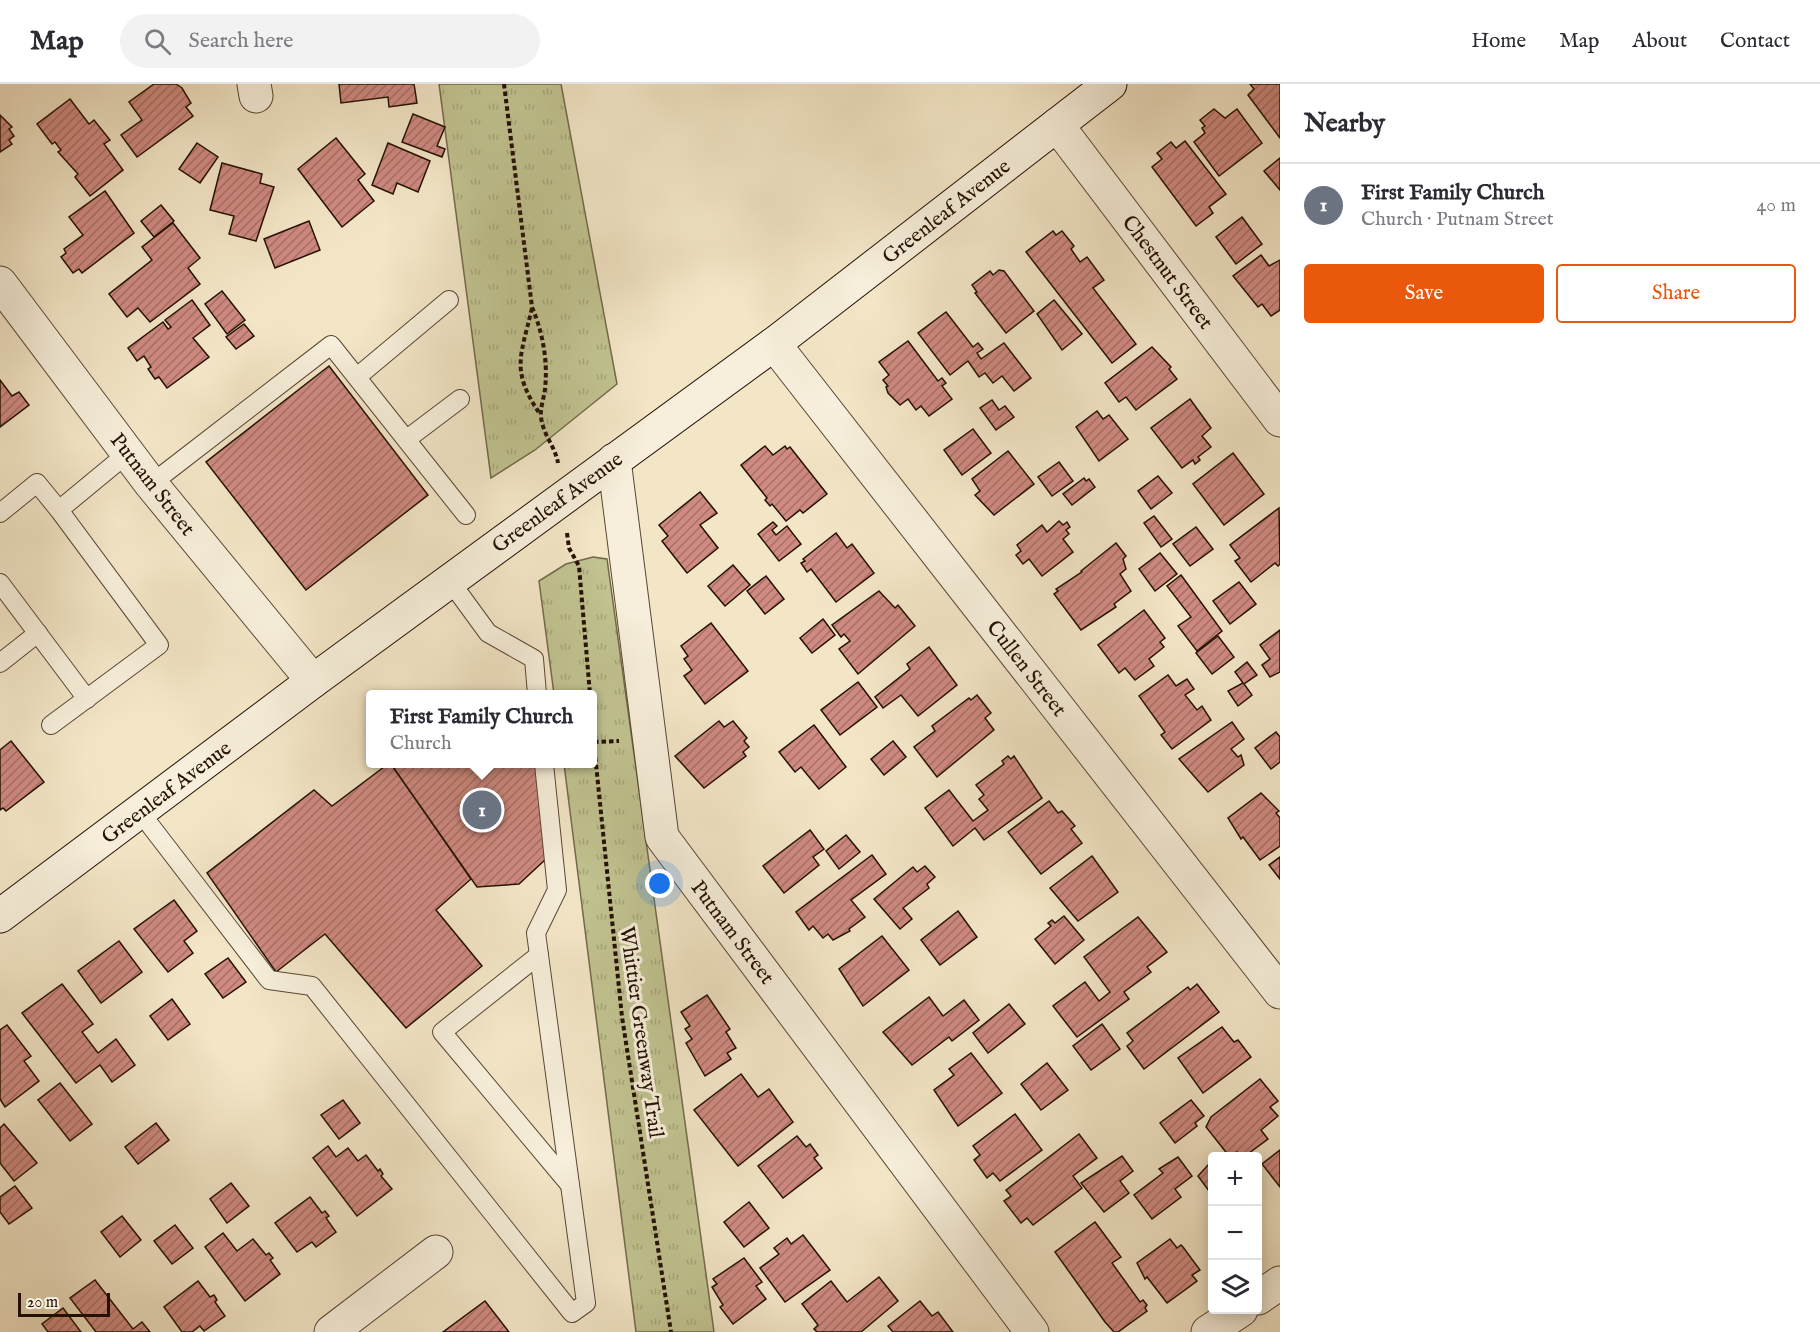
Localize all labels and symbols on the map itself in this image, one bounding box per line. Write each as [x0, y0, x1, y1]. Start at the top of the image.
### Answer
street label: Greenleaf Avenue [877, 153, 1017, 271]
street label: Chestnut Street [1115, 210, 1219, 335]
street label: Putnam Street [103, 428, 200, 542]
street label: Greenleaf Avenue [487, 446, 629, 560]
street label: Cullen Street [980, 615, 1072, 723]
street label: Greenleaf Avenue [97, 735, 237, 851]
pin: 1 [462, 788, 502, 832]
your location [645, 869, 674, 898]
street label: Putnam Street [684, 875, 780, 990]
street label: Whittier Greenway Trail [612, 925, 669, 1140]
scale bar [18, 1290, 110, 1318]

